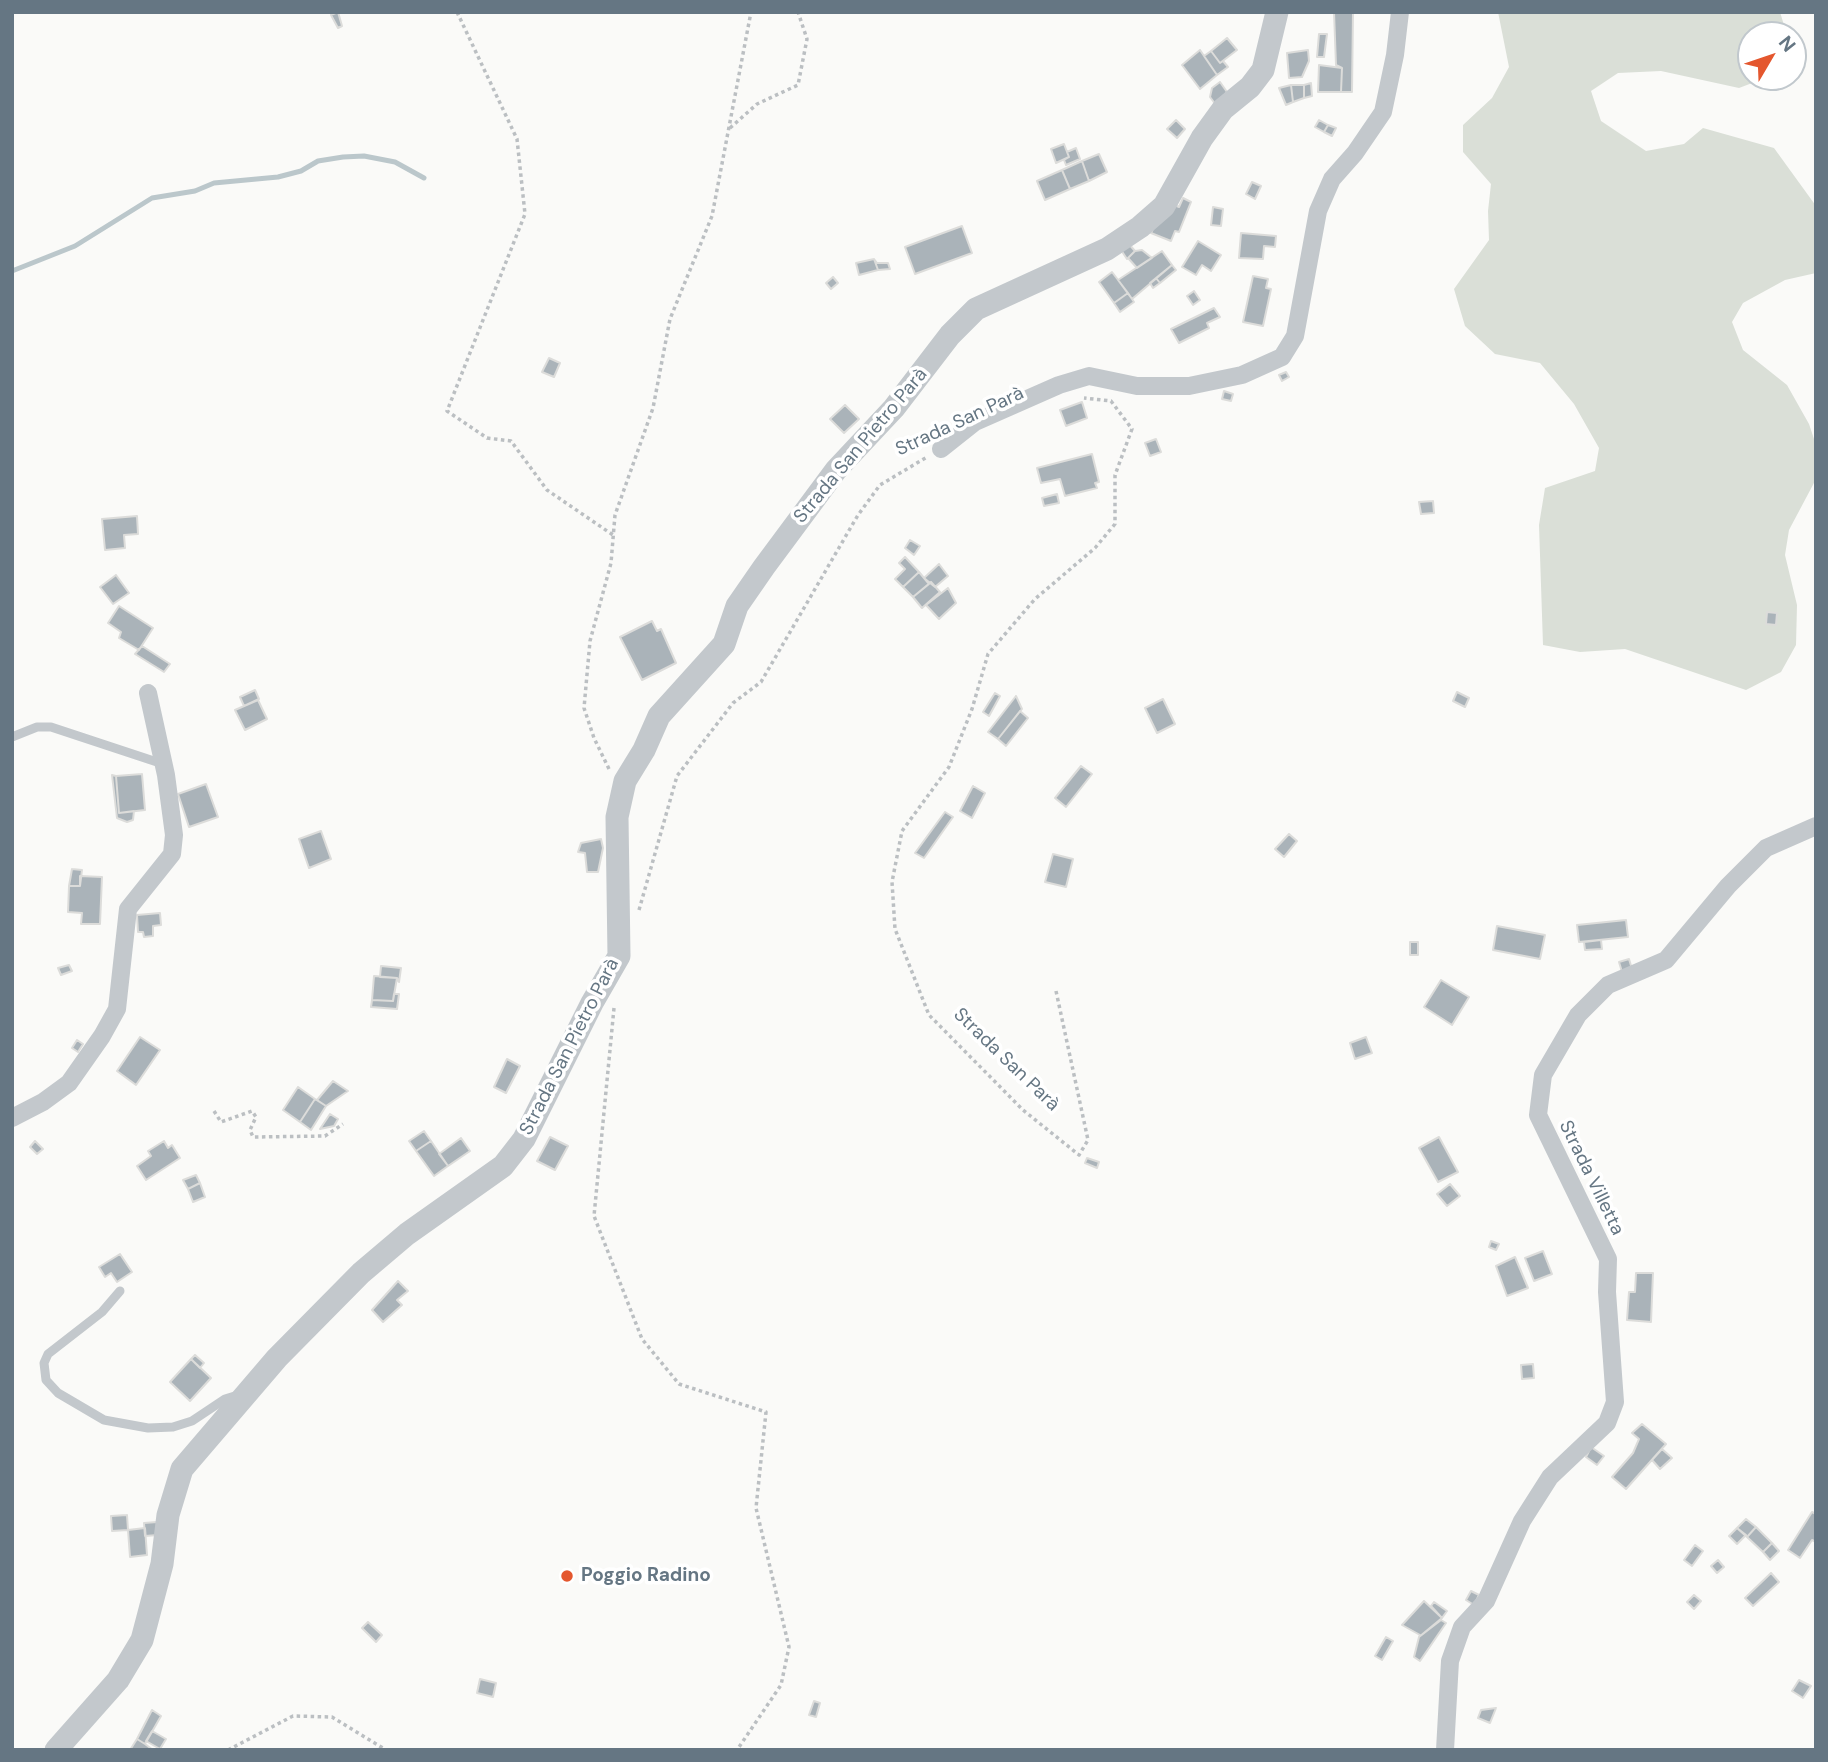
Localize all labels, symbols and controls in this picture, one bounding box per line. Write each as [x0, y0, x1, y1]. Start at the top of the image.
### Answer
north arrow [1737, 21, 1807, 91]
text: N [1773, 30, 1801, 57]
street label: Strada San Pietro Parà [790, 364, 932, 528]
street label: Strada San Parà [892, 382, 1028, 462]
street label: Strada San Pietro Parà [516, 955, 624, 1139]
street label: Strada San Parà [948, 1004, 1064, 1116]
street label: Strada Villetta [1553, 1117, 1629, 1239]
place label: Poggio Radino [581, 1565, 711, 1587]
marker: Poggio Radino [559, 1568, 575, 1584]

